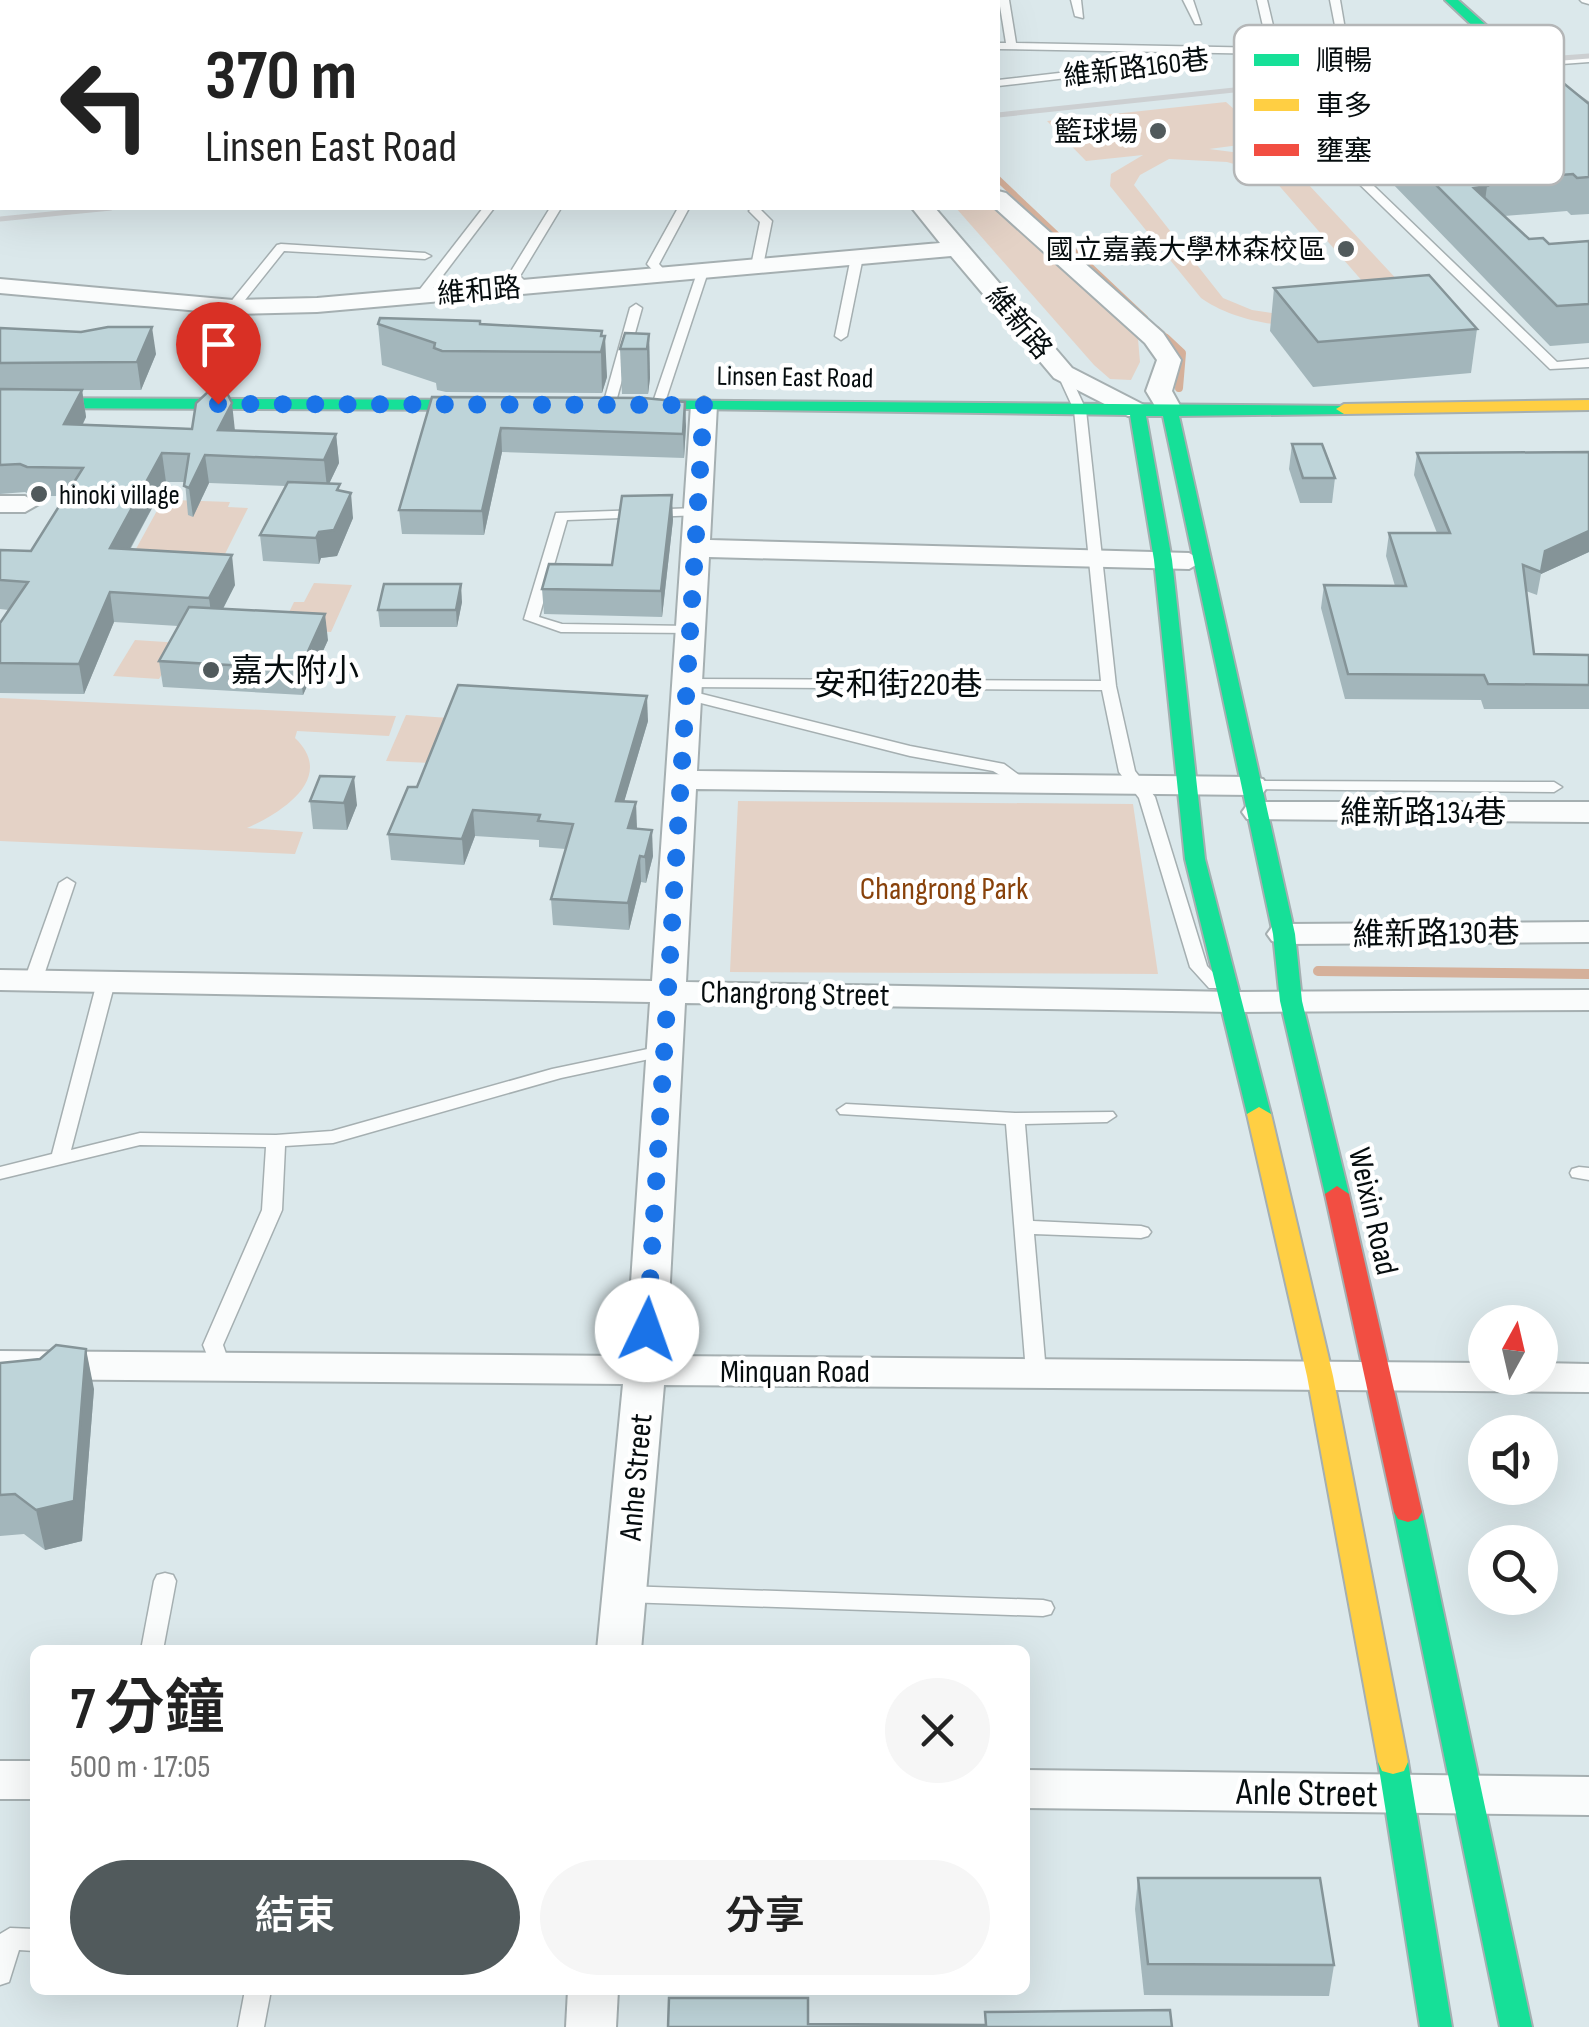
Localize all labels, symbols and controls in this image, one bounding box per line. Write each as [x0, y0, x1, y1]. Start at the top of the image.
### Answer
legend [1234, 25, 1564, 185]
text: 370 m [205, 35, 357, 119]
icon: left [40, 40, 170, 170]
street label: 維新路160巷 [1061, 43, 1211, 94]
text: 順暢 [1316, 45, 1372, 78]
text: 車多 [1316, 90, 1372, 123]
place label: 籃球場 [1054, 116, 1138, 149]
text: Linsen East Road [205, 120, 457, 175]
marker: 籃球場 [1147, 120, 1169, 142]
text: 壅塞 [1316, 135, 1372, 168]
place label: 國立嘉義大學林森校區 [1046, 234, 1326, 267]
marker: 國立嘉義大學林森校區 [1335, 238, 1357, 260]
street label: 維和路 [436, 271, 522, 312]
street label: 維新路 [979, 280, 1058, 366]
pin [176, 302, 261, 405]
icon: arrive [191, 317, 246, 372]
street label: Linsen East Road [716, 360, 874, 395]
place label: hinoki village [59, 479, 180, 512]
marker: hinoki village [28, 483, 50, 505]
place label: 嘉大附小 [231, 652, 359, 691]
marker: 嘉大附小 [200, 659, 222, 681]
street label: 安和街220巷 [814, 666, 982, 705]
street label: 維新路134巷 [1340, 794, 1506, 833]
park label: Changrong Park [860, 870, 1028, 909]
street label: 維新路130巷 [1352, 914, 1520, 955]
street label: Changrong Street [700, 973, 890, 1016]
street label: Weixin Road [1339, 1144, 1406, 1279]
position arrow [595, 1278, 699, 1382]
north arrow [1468, 1305, 1558, 1395]
map controls [1468, 1305, 1558, 1615]
street label: Minquan Road [720, 1353, 870, 1392]
street label: Anhe Street [611, 1412, 661, 1543]
button: sound [1468, 1415, 1558, 1505]
button: search [1468, 1525, 1558, 1615]
text: 7 分鐘 [70, 1674, 225, 1746]
button: close [885, 1678, 990, 1783]
text: 500 m · 17:05 [70, 1748, 210, 1787]
street label: Anle Street [1235, 1770, 1378, 1817]
button: 結束 [70, 1860, 520, 1975]
button: 分享 [540, 1860, 990, 1975]

